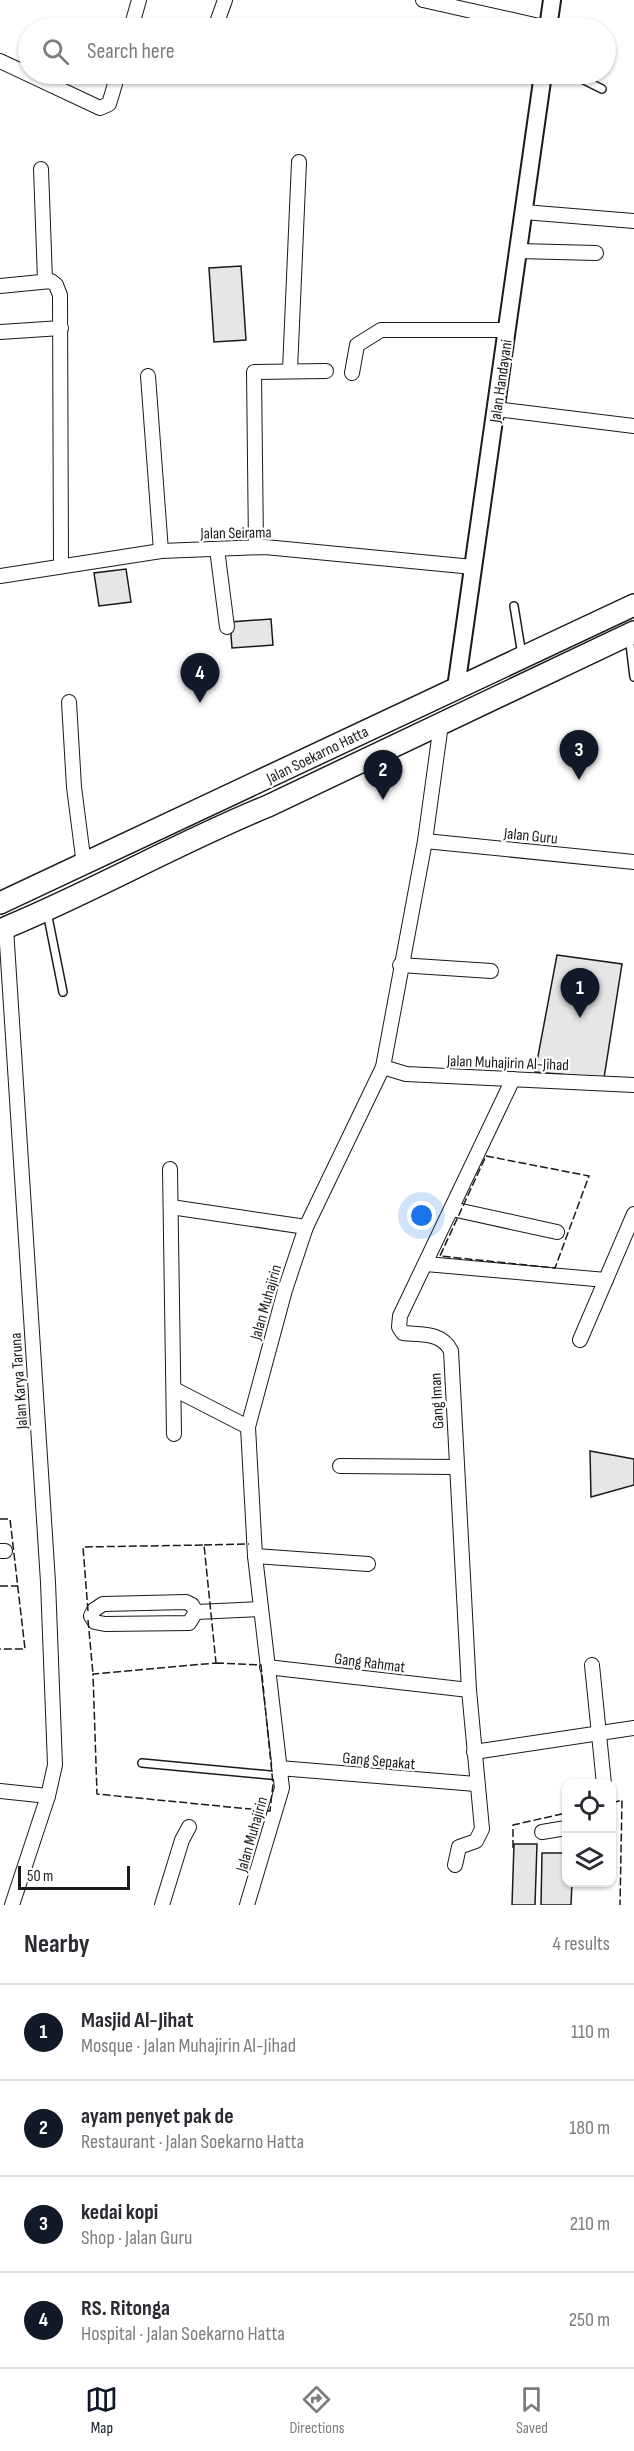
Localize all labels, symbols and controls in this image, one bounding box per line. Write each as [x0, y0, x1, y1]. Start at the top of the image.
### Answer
search box [18, 18, 616, 84]
icon: search [39, 35, 72, 68]
text: Search here [87, 38, 174, 65]
street label: Jalan Handayani [486, 338, 517, 425]
street label: Jalan Seirama [199, 523, 272, 544]
pin: 4 [180, 654, 220, 703]
street label: Jalan Soekarno Hatta [263, 723, 372, 789]
pin: 3 [560, 730, 598, 780]
pin: 2 [364, 750, 403, 800]
street label: Jalan Guru [502, 824, 559, 849]
pin: 1 [560, 968, 600, 1018]
street label: Jalan Muhajirin Al-Jihad [446, 1052, 569, 1075]
your location [407, 1201, 436, 1230]
street label: Jalan Muhajirin [246, 1263, 286, 1343]
street label: Jalan Karya Taruna [7, 1332, 32, 1431]
street label: Gang Iman [427, 1372, 448, 1430]
street label: Gang Rahmat [333, 1650, 406, 1677]
street label: Gang Sepakat [342, 1749, 416, 1774]
map controls [562, 1779, 616, 1887]
button: locate [562, 1779, 616, 1833]
street label: Jalan Muhajirin [232, 1795, 272, 1875]
button: layers [562, 1833, 616, 1887]
scale bar [18, 1863, 130, 1890]
text: 50 m [27, 1867, 53, 1886]
text: Nearby [24, 1929, 90, 1960]
text: 4 results [553, 1932, 610, 1956]
text: Masjid Al-Jihat [81, 2007, 194, 2034]
text: 1 [40, 2020, 47, 2044]
text: 110 m [571, 2020, 610, 2044]
text: Mosque · Jalan Muhajirin Al-Jihad [81, 2034, 296, 2058]
text: ayam penyet pak de [81, 2103, 234, 2130]
text: 2 [39, 2116, 48, 2140]
text: 180 m [569, 2116, 610, 2140]
text: Restaurant · Jalan Soekarno Hatta [81, 2130, 304, 2154]
text: kedai kopi [81, 2199, 158, 2226]
text: 3 [39, 2212, 48, 2236]
text: 210 m [570, 2212, 610, 2236]
text: Shop · Jalan Guru [81, 2226, 192, 2250]
text: RS. Ritonga [81, 2295, 170, 2322]
text: 4 [39, 2308, 48, 2332]
text: 250 m [569, 2308, 610, 2332]
text: Hospital · Jalan Soekarno Hatta [81, 2322, 285, 2346]
tab: Map [85, 2383, 118, 2438]
tab: Directions [289, 2383, 344, 2438]
tab: Saved [515, 2383, 548, 2438]

